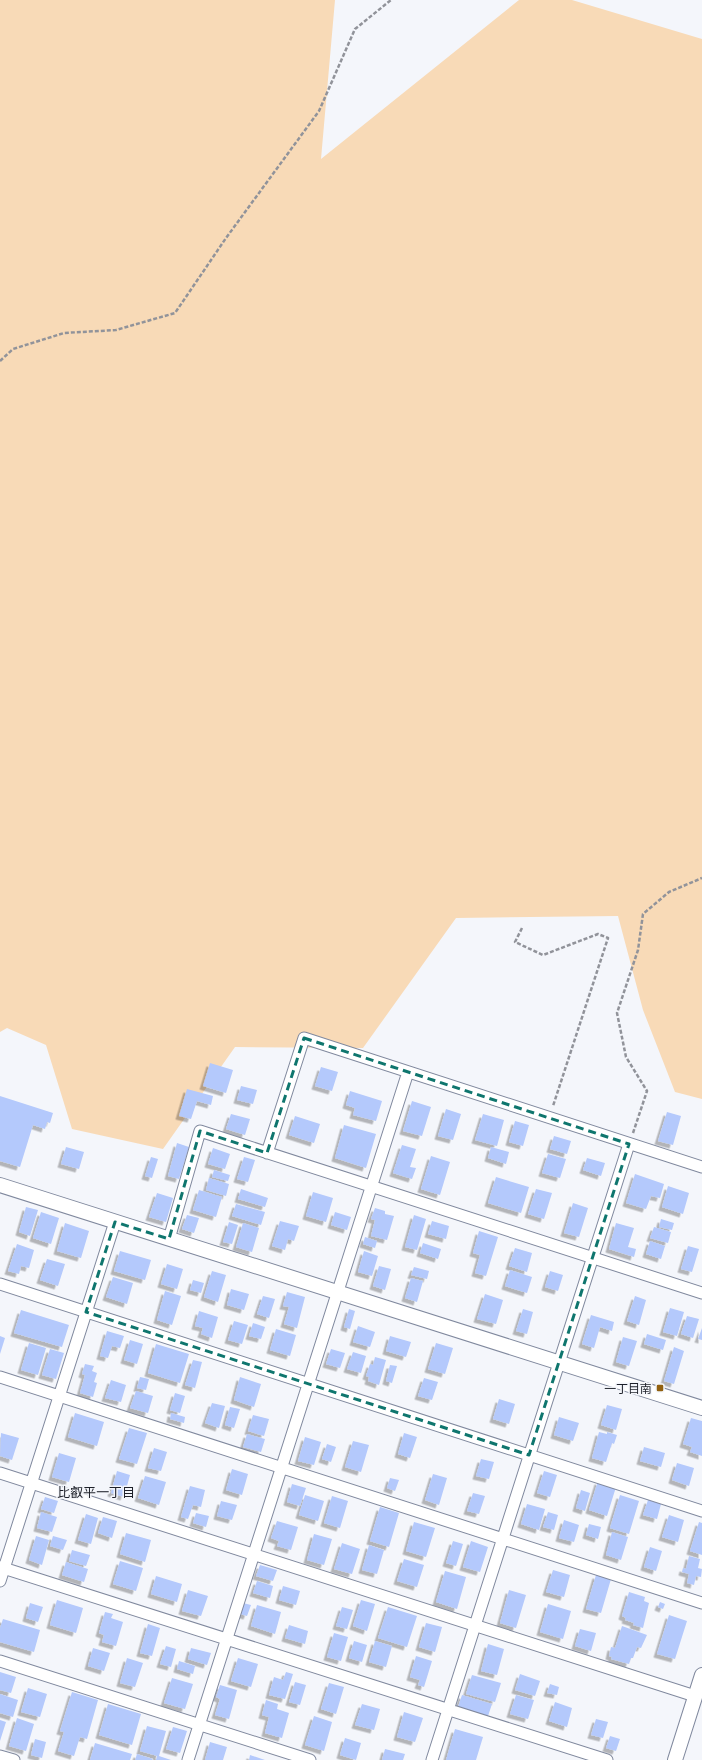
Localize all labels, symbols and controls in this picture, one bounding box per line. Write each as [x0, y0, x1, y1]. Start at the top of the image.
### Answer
place label: 一丁目南 [604, 1381, 652, 1395]
marker: 一丁目南 [655, 1383, 665, 1393]
district label: 比叡平一丁目 [57, 1484, 135, 1500]

